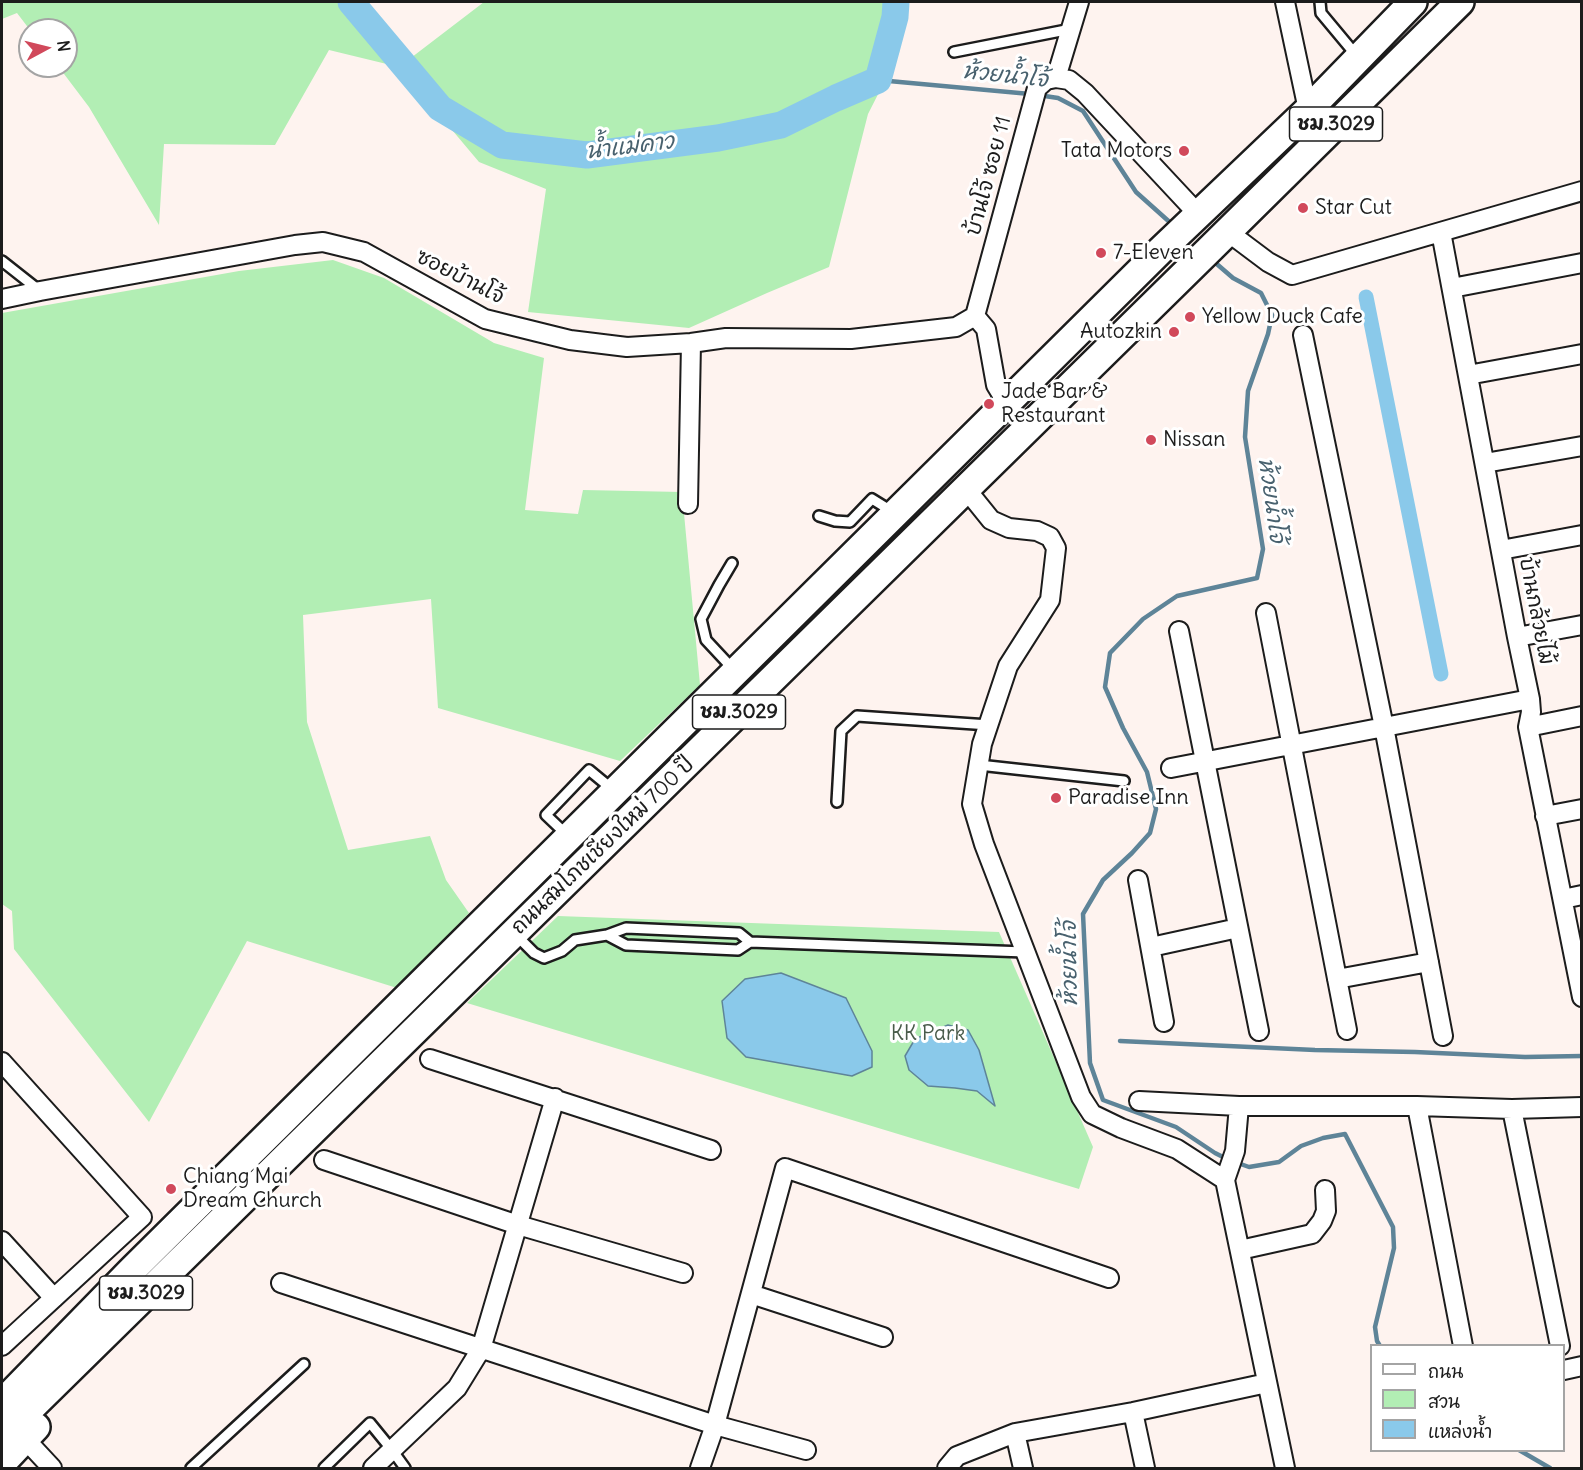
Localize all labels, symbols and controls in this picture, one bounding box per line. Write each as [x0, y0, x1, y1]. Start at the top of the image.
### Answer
north arrow [18, 18, 78, 78]
text: N [53, 39, 74, 53]
water label: ห้วยน้ำโจ้ [961, 58, 1049, 94]
road number: ชม.3029 [1290, 107, 1382, 141]
street label: บ้านโจ้ ซอย 11 [961, 114, 1017, 238]
water label: น้ำแม่คาว [585, 129, 675, 165]
place label: Tata Motors [1061, 138, 1172, 164]
marker: Tata Motors [1177, 144, 1191, 158]
place label: Star Cut [1315, 195, 1392, 221]
marker: Star Cut [1296, 201, 1310, 215]
place label: 7-Eleven [1113, 240, 1194, 266]
street label: ซอยบ้านโจ้ [412, 244, 508, 310]
marker: 7-Eleven [1094, 246, 1108, 260]
place label: Yellow Duck Cafe [1202, 304, 1363, 330]
marker: Yellow Duck Cafe [1183, 310, 1197, 324]
place label: Autozkin [1080, 319, 1162, 345]
marker: Autozkin [1167, 325, 1181, 339]
place label: Jade Bar & Restaurant [1001, 379, 1107, 429]
marker: Jade Bar & Restaurant [982, 397, 996, 411]
place label: Nissan [1163, 427, 1225, 453]
marker: Nissan [1144, 433, 1158, 447]
water label: ห้วยน้ำโจ้ [1252, 456, 1290, 544]
street label: บ้านกล้วยไม้ [1513, 555, 1559, 667]
road number: ชม.3029 [692, 695, 786, 729]
street label: ถนนสมโภชเชียงใหม่ 700 ปี [506, 752, 700, 940]
place label: Paradise Inn [1068, 785, 1189, 811]
marker: Paradise Inn [1049, 791, 1063, 805]
water label: ห้วยน้ำโจ้ [1056, 921, 1084, 1007]
park label: KK Park [891, 1021, 965, 1047]
place label: Chiang Mai Dream Church [183, 1164, 322, 1214]
marker: Chiang Mai Dream Church [164, 1182, 178, 1196]
road number: ชม.3029 [100, 1276, 192, 1310]
legend [1370, 1344, 1565, 1452]
text: ถนน [1428, 1360, 1463, 1383]
text: สวน [1428, 1390, 1460, 1413]
text: แหล่งน้ำ [1428, 1420, 1492, 1443]

